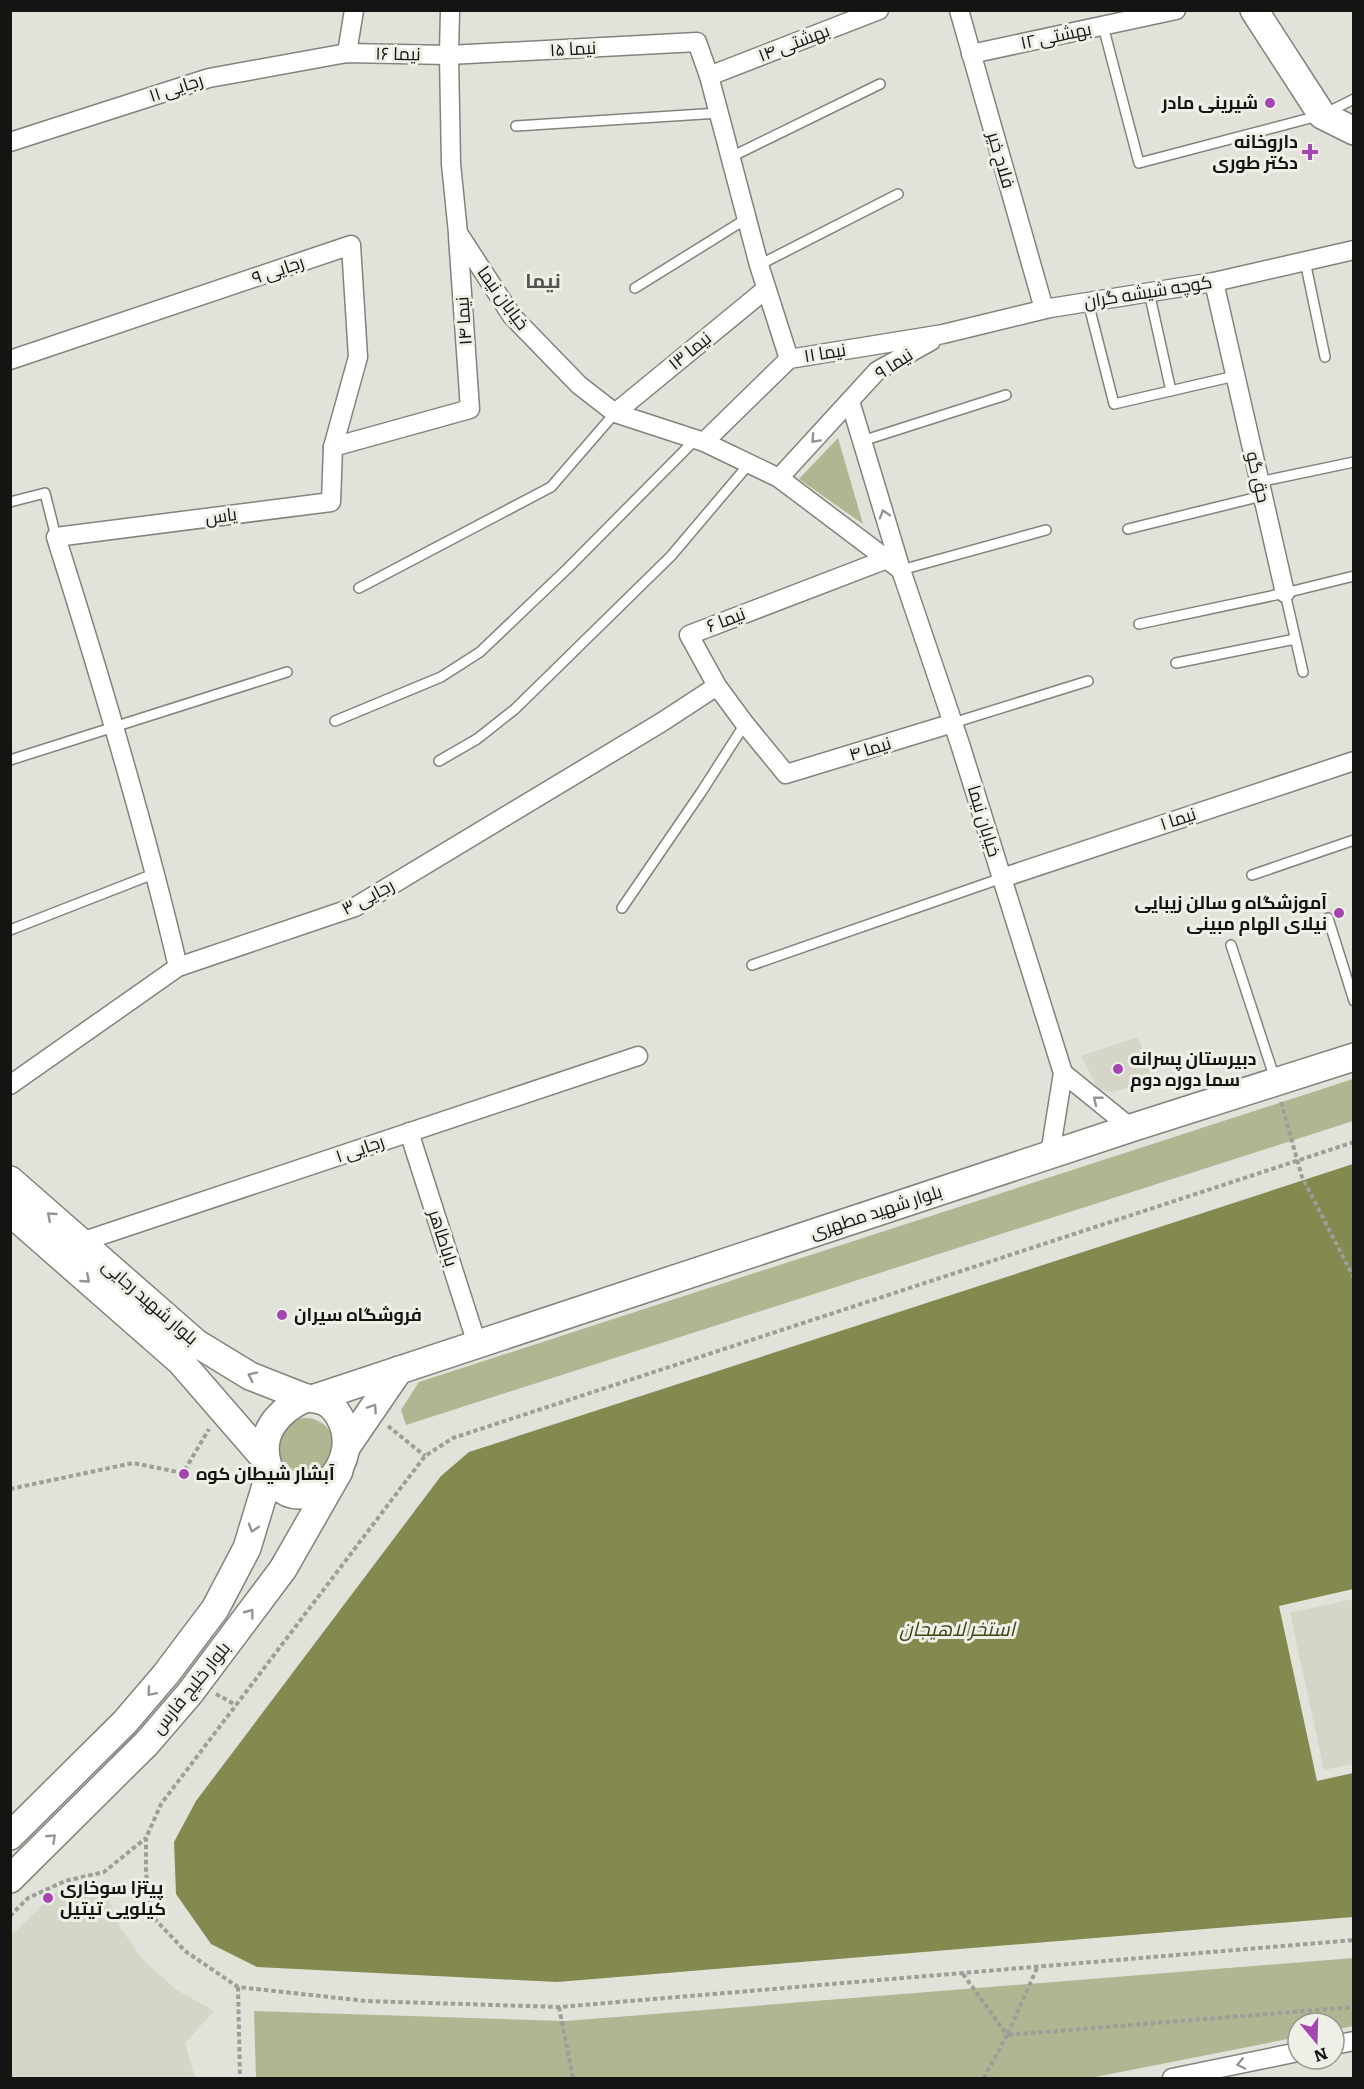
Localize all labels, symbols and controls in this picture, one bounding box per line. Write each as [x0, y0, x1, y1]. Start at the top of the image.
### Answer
street label: بهشتی ۱۲ [1018, 14, 1094, 55]
street label: بهشتی ۱۴ [754, 16, 833, 68]
street label: نیما ۱۵ [549, 33, 597, 62]
street label: نیما ۱۶ [375, 39, 421, 66]
street label: رجایی ۱۱ [145, 65, 206, 108]
place label: شیرینی مادر [1161, 88, 1258, 115]
marker: شیرینی مادر [1263, 96, 1277, 110]
street label: فلاح خیر [981, 127, 1023, 191]
place label: داروخانه دکتر طوری [1212, 127, 1298, 175]
marker: داروخانه دکتر طوری [1303, 145, 1317, 159]
street label: رجایی ۹ [248, 247, 307, 290]
street label: خیابان نیما [472, 259, 537, 335]
district label: نیما [525, 264, 561, 294]
street label: کوچه شیشه گران [1082, 267, 1214, 314]
street label: نیما ۱۴ [447, 296, 478, 346]
street label: نیما ۱۳ [662, 324, 717, 376]
street label: نیما ۱۱ [802, 335, 848, 368]
street label: نیما ۹ [869, 340, 918, 385]
one-way arrow [811, 432, 822, 443]
street label: حق گو [1240, 448, 1278, 505]
street label: یاس [203, 499, 238, 530]
one-way arrow [879, 509, 891, 520]
street label: نیما ۶ [702, 599, 749, 638]
street label: نیما ۴ [845, 728, 894, 767]
street label: خیابان نیما [962, 781, 1009, 860]
street label: نیما ۱ [1156, 799, 1199, 836]
street label: رجایی ۳ [336, 870, 399, 921]
place label: آموزشگاه و سالن زیبایی نیلای الهام مبینی [1134, 888, 1327, 936]
marker: آموزشگاه و سالن زیبایی نیلای الهام مبینی [1332, 906, 1346, 920]
place label: دبیرستان پسرانه سما دوره دوم [1130, 1044, 1257, 1092]
marker: دبیرستان پسرانه سما دوره دوم [1111, 1062, 1125, 1076]
one-way arrow [1093, 1097, 1104, 1108]
street label: رجایی ۱ [332, 1127, 388, 1168]
street label: بلوار شهید مطهری [806, 1176, 945, 1245]
street label: باباطاهر [422, 1205, 466, 1270]
one-way arrow [47, 1212, 58, 1223]
street label: بلوار شهید رجایی [97, 1251, 205, 1350]
one-way arrow [79, 1272, 90, 1283]
place label: فروشگاه سیران [294, 1300, 422, 1327]
marker: فروشگاه سیران [275, 1308, 289, 1322]
one-way arrow [247, 1371, 258, 1383]
one-way arrow [366, 1404, 377, 1415]
place label: آبشار شیطان کوه [196, 1459, 335, 1486]
marker: آبشار شیطان کوه [177, 1467, 191, 1481]
one-way arrow [248, 1522, 260, 1533]
one-way arrow [242, 1608, 253, 1619]
water label: استخر لاهیجان [899, 1612, 1017, 1642]
street label: بلوار خلیج فارس [144, 1635, 236, 1739]
one-way arrow [147, 1685, 158, 1696]
one-way arrow [45, 1834, 56, 1845]
place label: پیتزا سوخاری کیلویی تیتیل [60, 1873, 166, 1921]
marker: پیتزا سوخاری کیلویی تیتیل [41, 1891, 55, 1905]
north arrow [1286, 2011, 1346, 2071]
text: N [1311, 2043, 1331, 2070]
one-way arrow [1236, 2057, 1246, 2070]

